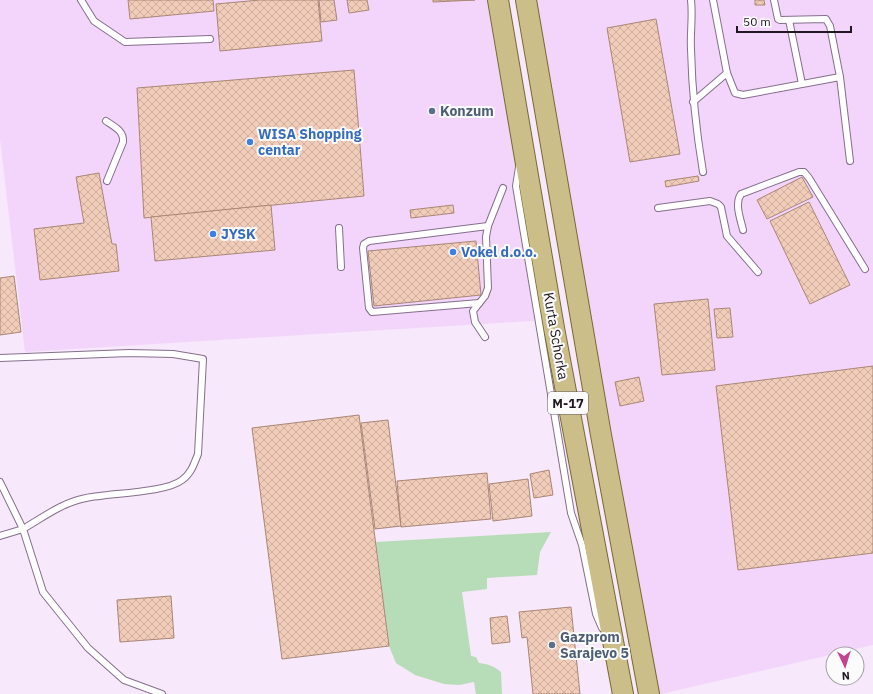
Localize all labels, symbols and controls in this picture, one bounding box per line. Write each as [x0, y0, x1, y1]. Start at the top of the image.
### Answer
scale bar [737, 8, 851, 34]
text: 50 m [743, 14, 771, 29]
place label: Konzum [440, 102, 494, 120]
marker: Konzum [427, 106, 437, 116]
place label: WISA Shopping centar [258, 125, 362, 159]
marker: WISA Shopping centar [245, 137, 255, 147]
place label: JYSK [221, 225, 256, 243]
marker: JYSK [208, 229, 218, 239]
place label: Vokel d.o.o. [461, 243, 537, 261]
marker: Vokel d.o.o. [448, 247, 458, 257]
street label: Kurta Schorka [539, 291, 573, 382]
road number: M-17 [548, 392, 588, 414]
place label: Gazprom Sarajevo 5 [560, 628, 629, 662]
marker: Gazprom Sarajevo 5 [547, 640, 557, 650]
north arrow [825, 646, 865, 686]
text: N [841, 669, 850, 683]

